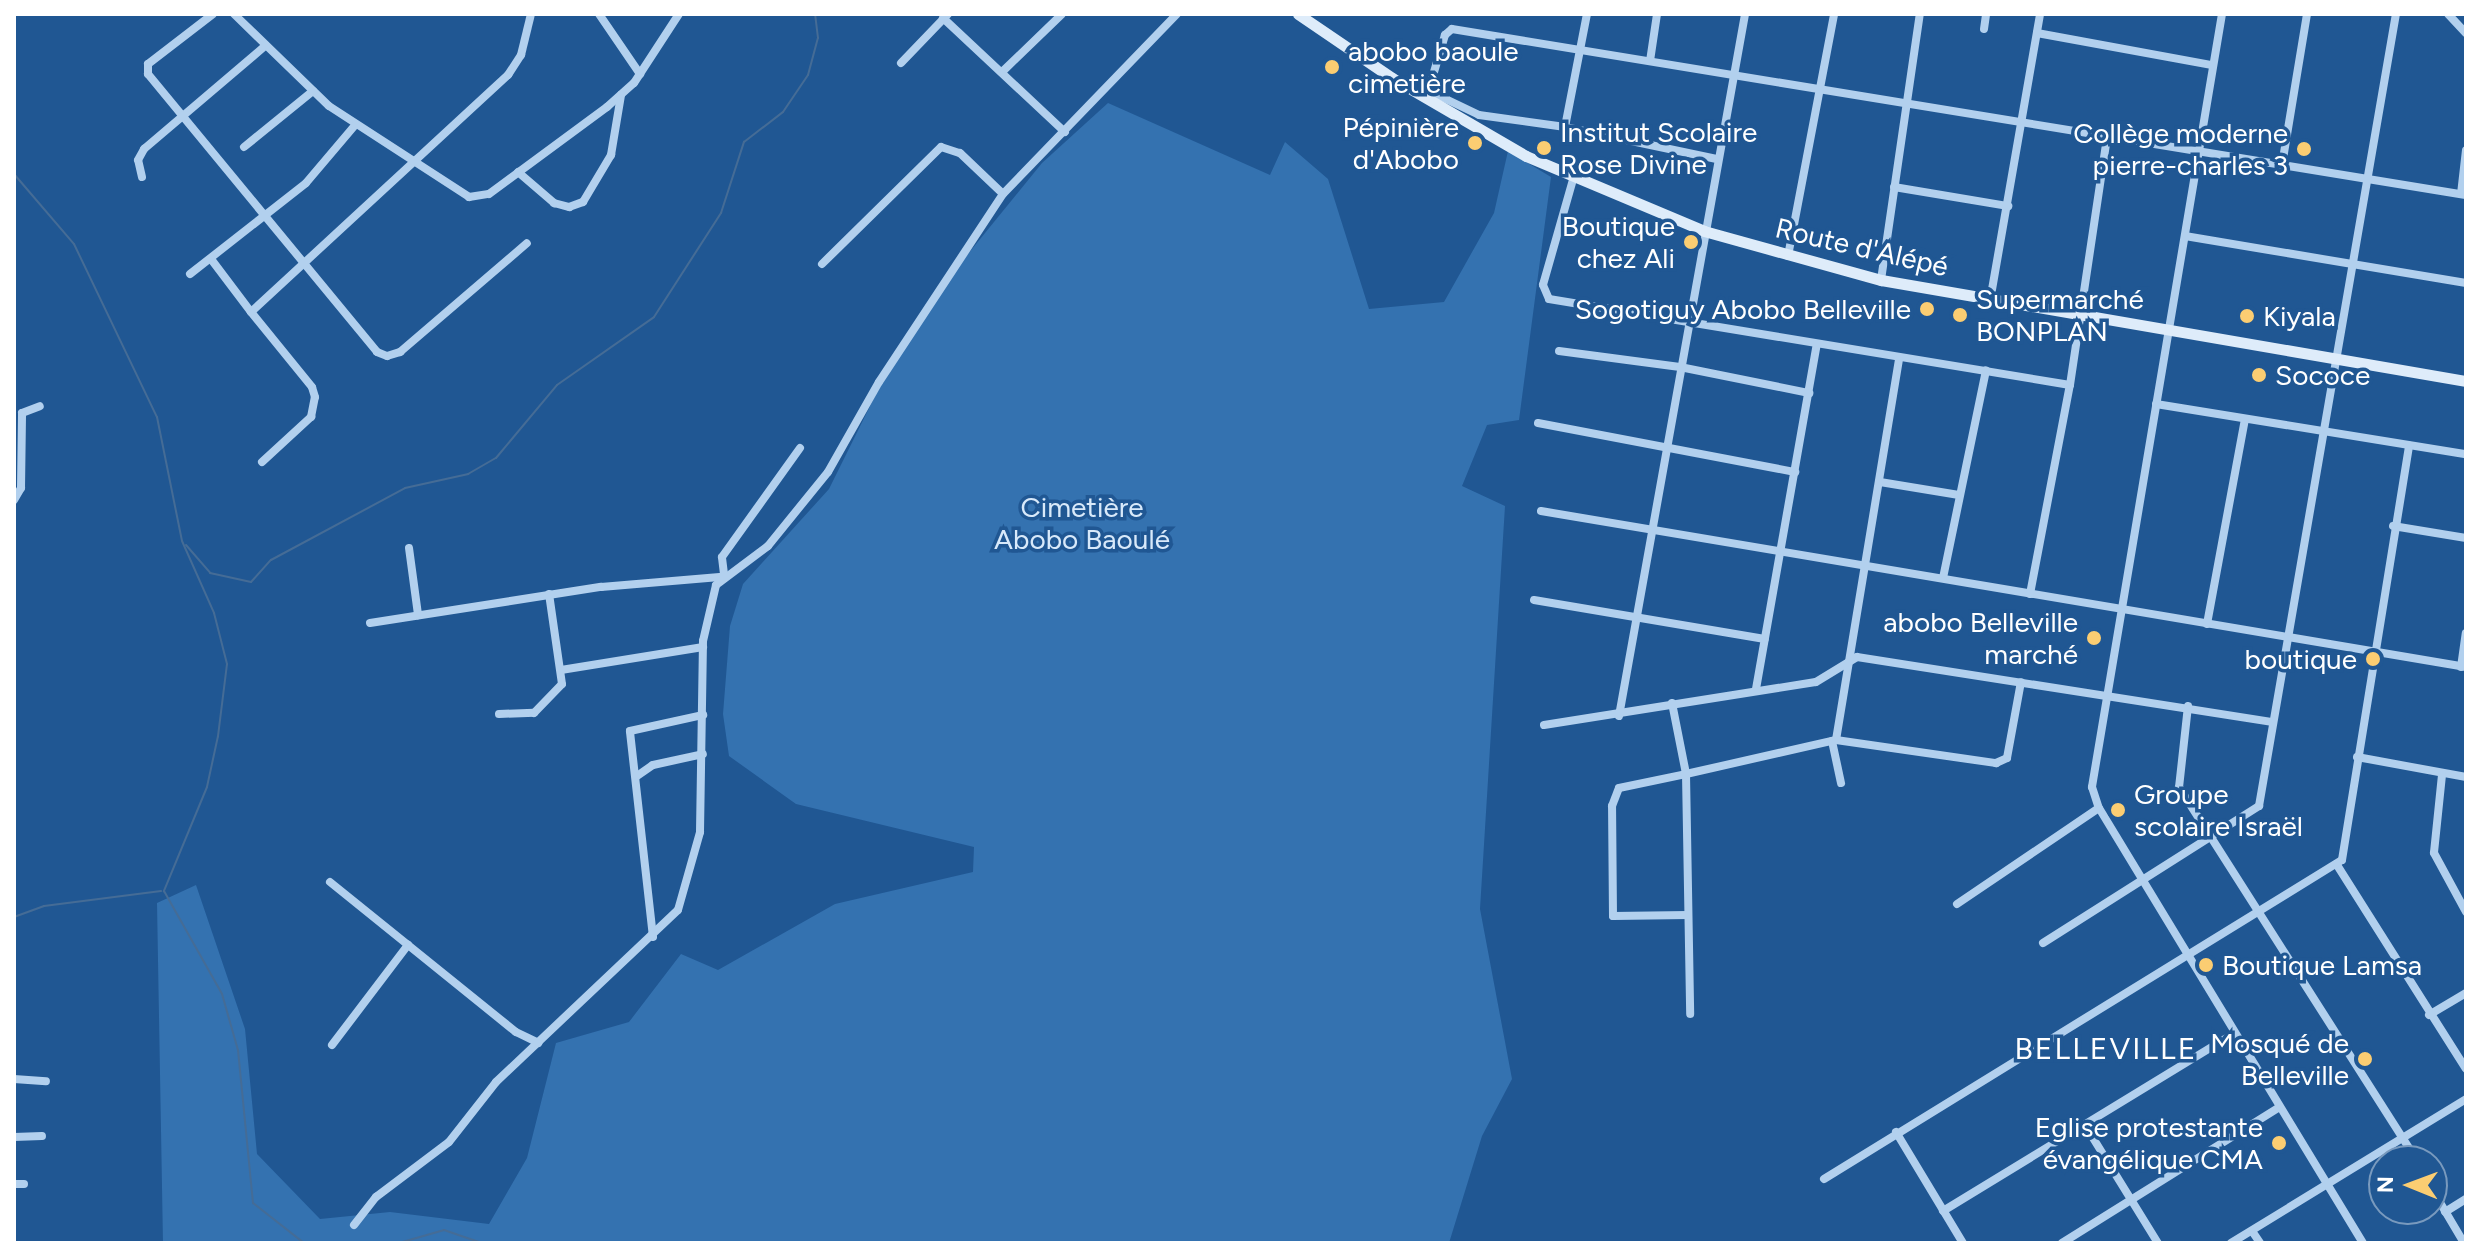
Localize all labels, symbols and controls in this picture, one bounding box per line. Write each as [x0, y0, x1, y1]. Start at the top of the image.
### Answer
place label: abobo baoule cimetière [1348, 34, 1518, 100]
marker: abobo baoule cimetière [1323, 58, 1341, 76]
place label: Pépinière d'Abobo [1343, 110, 1459, 176]
place label: Institut Scolaire Rose Divine [1560, 115, 1757, 181]
place label: Collège moderne pierre-charles 3 [2073, 116, 2288, 182]
marker: Pépinière d'Abobo [1466, 134, 1484, 152]
marker: Institut Scolaire Rose Divine [1535, 139, 1553, 157]
marker: Collège moderne pierre-charles 3 [2295, 140, 2313, 158]
place label: Boutique chez Ali [1562, 209, 1675, 275]
street label: Route d'Alépé [1772, 211, 1952, 283]
marker: Boutique chez Ali [1682, 233, 1700, 251]
place label: Supermarché BONPLAN [1976, 282, 2144, 348]
place label: Sogotiguy Abobo Belleville [1575, 292, 1911, 326]
place label: Kiyala [2263, 299, 2336, 333]
marker: Sogotiguy Abobo Belleville [1918, 300, 1936, 318]
marker: Supermarché BONPLAN [1951, 306, 1969, 324]
marker: Kiyala [2238, 307, 2256, 325]
place label: Sococe [2275, 358, 2370, 392]
marker: Sococe [2250, 366, 2268, 384]
park label: Cimetière Abobo Baoulé [994, 490, 1170, 556]
place label: abobo Belleville marché [1883, 605, 2078, 671]
marker: abobo Belleville marché [2085, 629, 2103, 647]
place label: boutique [2245, 642, 2357, 676]
marker: boutique [2364, 650, 2382, 668]
place label: Groupe scolaire Israël [2134, 777, 2303, 843]
marker: Groupe scolaire Israël [2109, 801, 2127, 819]
place label: Boutique Lamsa [2222, 948, 2422, 982]
marker: Boutique Lamsa [2197, 956, 2215, 974]
place label: Mosqué de Belleville [2210, 1026, 2349, 1092]
district label: BELLEVILLE [2015, 1031, 2197, 1067]
marker: Mosqué de Belleville [2356, 1050, 2374, 1068]
place label: Eglise protestante évangélique CMA [2035, 1110, 2263, 1176]
marker: Eglise protestante évangélique CMA [2270, 1134, 2288, 1152]
north arrow [2368, 1145, 2448, 1225]
text: N [2372, 1176, 2399, 1193]

